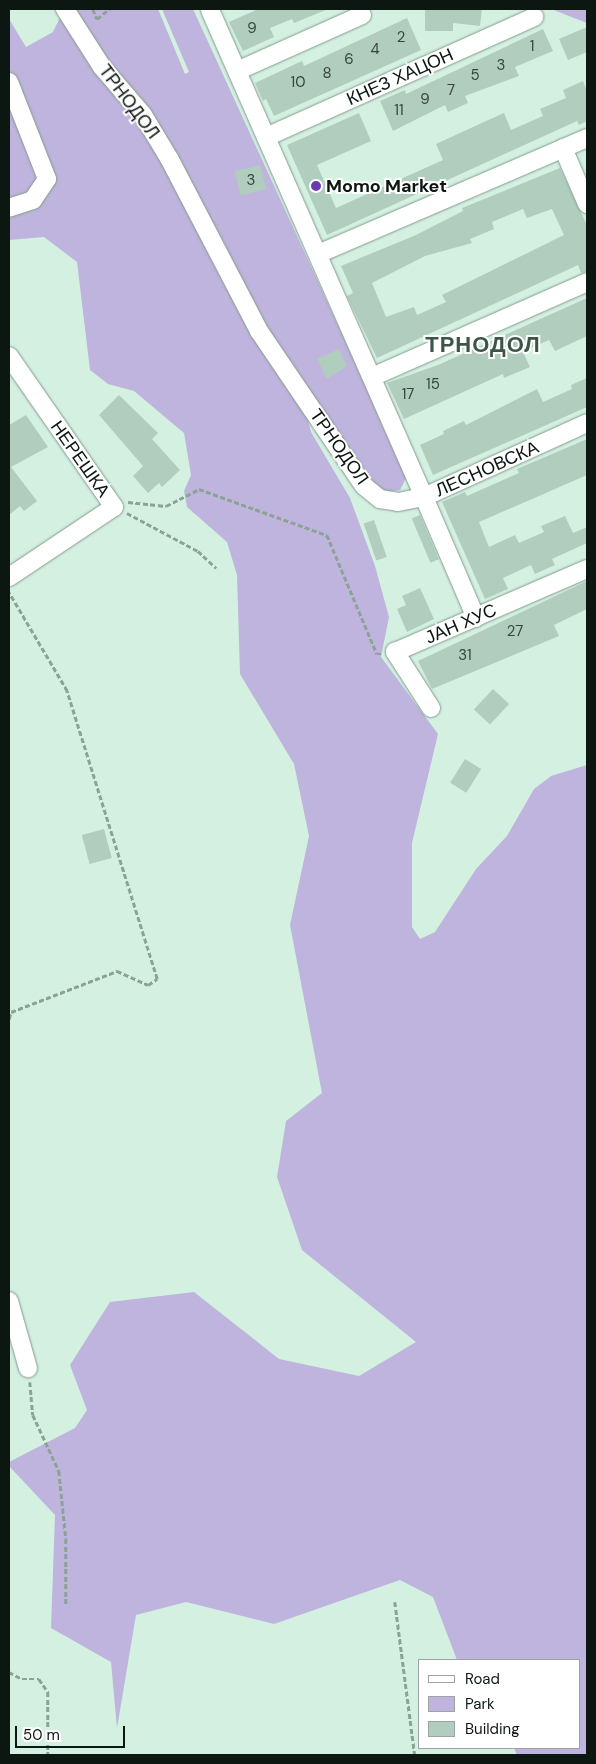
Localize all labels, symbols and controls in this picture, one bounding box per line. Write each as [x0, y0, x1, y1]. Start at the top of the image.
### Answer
house number: 9 [247, 20, 257, 38]
house number: 2 [397, 29, 405, 47]
house number: 1 [530, 38, 534, 56]
house number: 4 [370, 41, 380, 59]
street label: КНЕЗ ХАЦОН [343, 44, 457, 110]
house number: 6 [344, 51, 354, 69]
house number: 3 [497, 57, 505, 75]
street label: ТРНОДОЛ [94, 61, 164, 143]
house number: 8 [322, 65, 332, 83]
house number: 5 [470, 67, 480, 85]
house number: 10 [291, 74, 305, 92]
house number: 7 [447, 82, 455, 100]
house number: 9 [420, 91, 430, 109]
house number: 11 [394, 102, 404, 120]
house number: 3 [247, 172, 255, 190]
place label: Momo Market [326, 175, 447, 197]
marker: Momo Market [310, 180, 322, 192]
district label: ТРНОДОЛ [424, 332, 542, 358]
house number: 15 [426, 376, 440, 394]
house number: 17 [402, 386, 414, 404]
street label: ТРНОДОЛ [305, 405, 373, 489]
street label: НЕРЕШКА [46, 417, 114, 501]
street label: ЛЕСНОВСКА [432, 437, 542, 501]
street label: ЈАН ХУС [422, 599, 500, 649]
house number: 27 [507, 623, 523, 641]
house number: 31 [458, 647, 472, 665]
legend [418, 1659, 581, 1749]
text: Road [465, 1669, 500, 1689]
text: Park [465, 1694, 495, 1714]
scale bar [18, 1716, 128, 1748]
text: Building [465, 1719, 520, 1739]
text: 50 m [23, 1725, 60, 1745]

